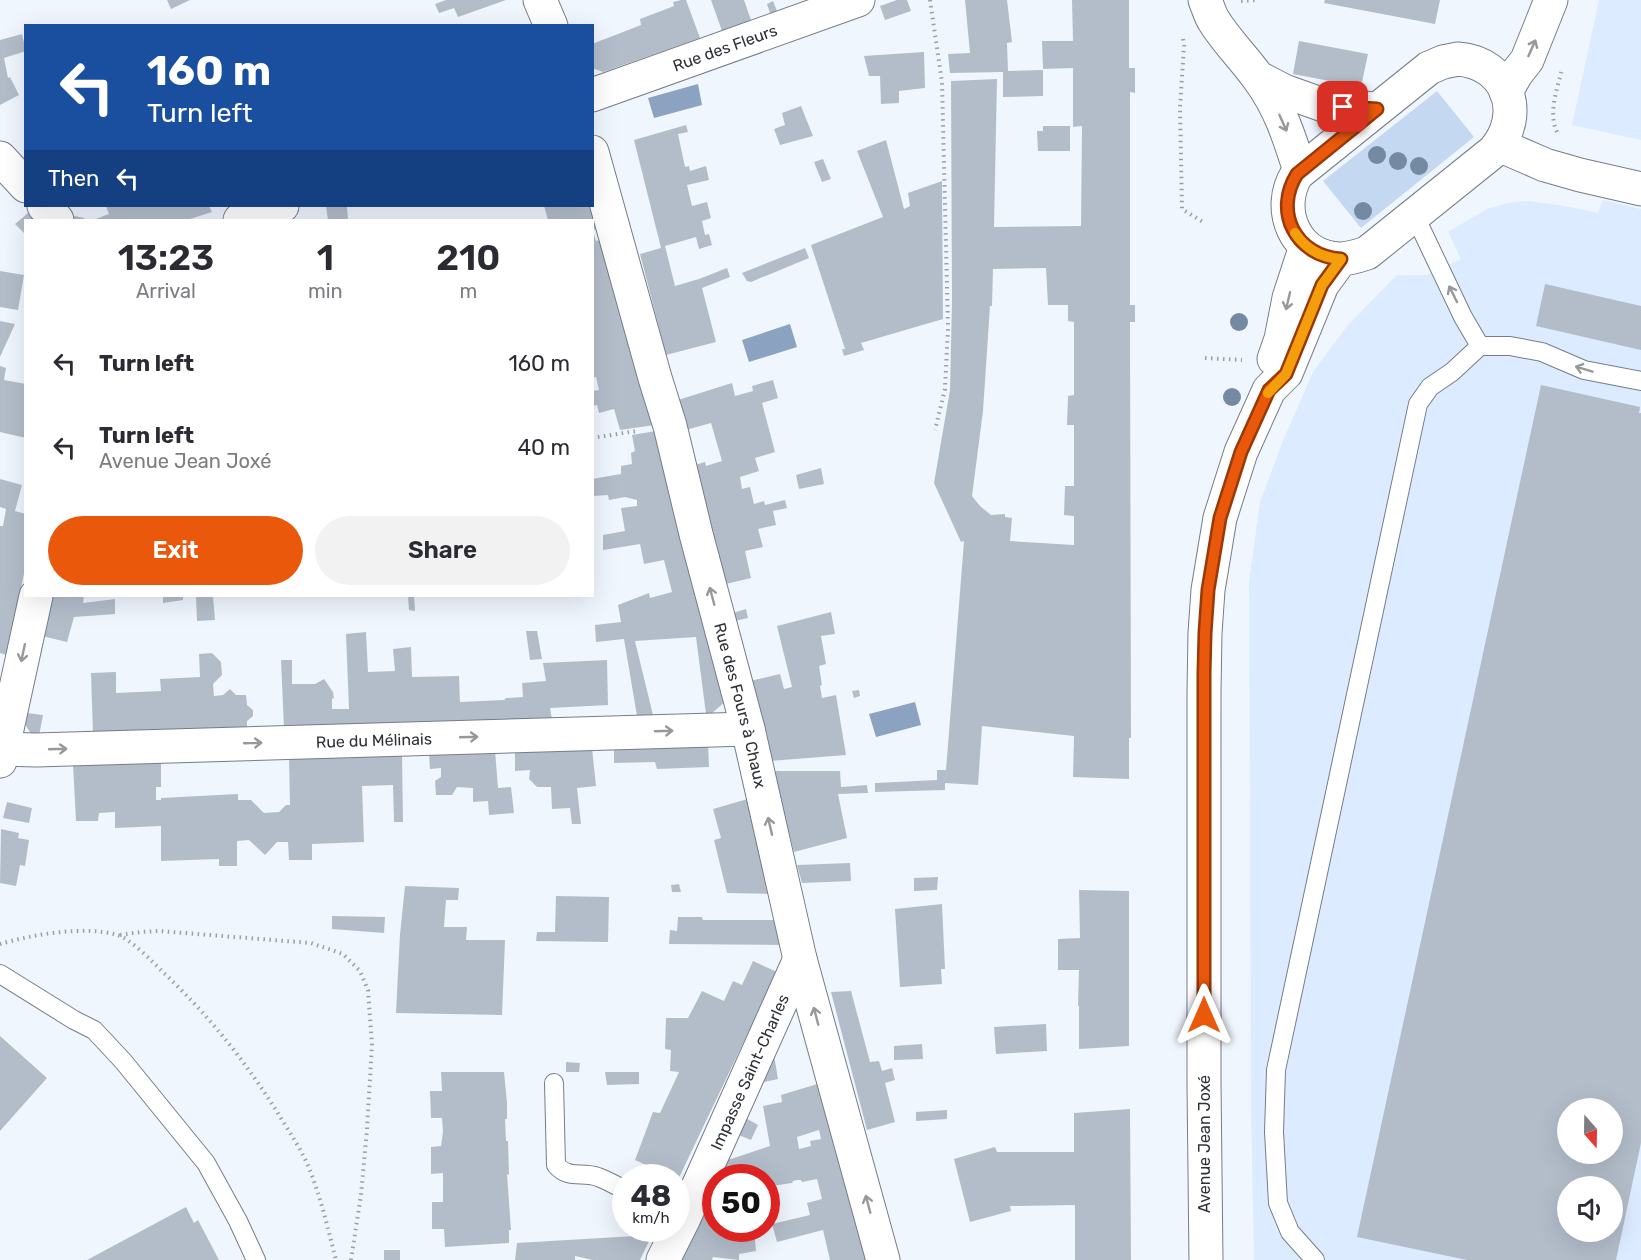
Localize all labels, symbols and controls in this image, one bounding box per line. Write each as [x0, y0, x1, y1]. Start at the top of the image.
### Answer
street label: Rue des Fleurs [670, 21, 780, 75]
one-way arrow [1527, 39, 1538, 57]
text: 160 m [147, 46, 271, 96]
icon: left [48, 48, 126, 126]
pin [1317, 81, 1368, 132]
icon: arrive [1326, 90, 1359, 123]
text: Turn left [147, 97, 252, 129]
one-way arrow [1278, 113, 1290, 131]
icon: left [111, 162, 144, 195]
text: Then [48, 165, 99, 192]
text: 13:23 [118, 236, 214, 279]
text: 1 [317, 236, 334, 279]
text: 210 [436, 236, 500, 279]
text: Arrival [136, 279, 196, 303]
text: min [308, 279, 343, 303]
text: m [459, 279, 477, 303]
one-way arrow [1446, 286, 1458, 304]
one-way arrow [1282, 292, 1294, 311]
icon: left [48, 347, 81, 380]
text: Turn left [99, 350, 194, 377]
text: 160 m [508, 350, 570, 377]
one-way arrow [1575, 363, 1594, 374]
text: Turn left [99, 422, 194, 449]
icon: left [48, 431, 81, 464]
text: 40 m [517, 434, 570, 461]
text: Avenue Jean Joxé [99, 449, 271, 473]
button: Exit [48, 516, 303, 585]
button: Share [315, 516, 570, 585]
one-way arrow [706, 587, 718, 606]
street label: Rue des Fours à Chaux [710, 621, 770, 790]
one-way arrow [17, 643, 29, 662]
one-way arrow [654, 725, 674, 737]
street label: Rue du Mélinais [316, 729, 432, 752]
one-way arrow [459, 731, 479, 743]
one-way arrow [243, 738, 263, 749]
one-way arrow [48, 744, 68, 755]
one-way arrow [763, 817, 775, 836]
position arrow [1172, 983, 1236, 1047]
street label: Impasse Saint-Charles [707, 991, 793, 1153]
one-way arrow [809, 1007, 821, 1026]
street label: Avenue Jean Joxé [1195, 1075, 1214, 1213]
north arrow [1557, 1098, 1623, 1164]
map controls [1557, 1098, 1623, 1242]
speed limit sign: 50 [702, 1164, 780, 1242]
button: sound [1557, 1176, 1623, 1242]
text: 48 [631, 1178, 671, 1214]
one-way arrow [861, 1194, 873, 1213]
text: km/h [632, 1209, 670, 1227]

